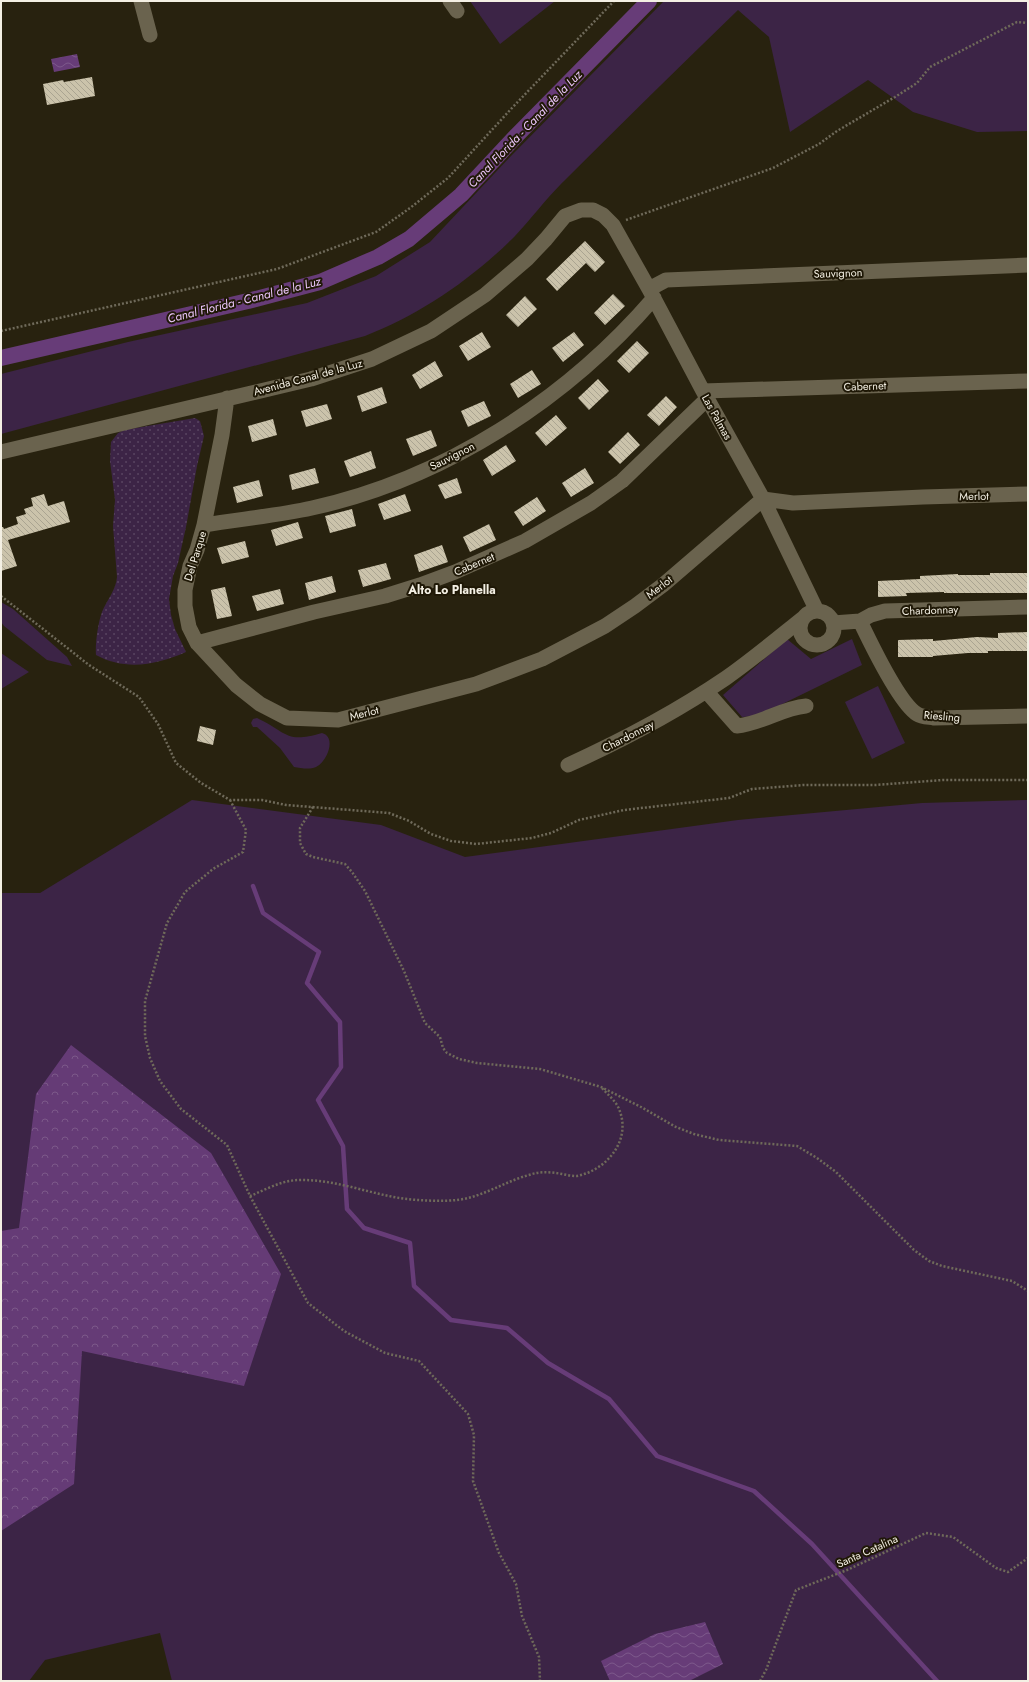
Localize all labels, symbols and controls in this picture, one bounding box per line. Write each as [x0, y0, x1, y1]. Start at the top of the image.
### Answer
water label: Canal Florida - Canal de la Luz [464, 66, 587, 192]
street label: Sauvignon [813, 264, 863, 282]
water label: Canal Florida - Canal de la Luz [165, 272, 323, 328]
street label: Avenida Canal de la Luz [252, 355, 364, 399]
street label: Cabernet [843, 377, 887, 395]
street label: Las Palmas [698, 391, 736, 443]
street label: Sauvignon [427, 438, 477, 474]
street label: Merlot [959, 488, 989, 504]
street label: Del Parque [180, 529, 210, 583]
street label: Cabernet [451, 548, 497, 580]
street label: Merlot [642, 571, 676, 602]
district label: Alto Lo Planella [407, 581, 496, 599]
street label: Chardonnay [902, 601, 959, 619]
street label: Merlot [348, 702, 381, 724]
street label: Riesling [923, 706, 961, 726]
street label: Chardonnay [599, 716, 657, 756]
street label: Santa Catalina [834, 1530, 900, 1572]

